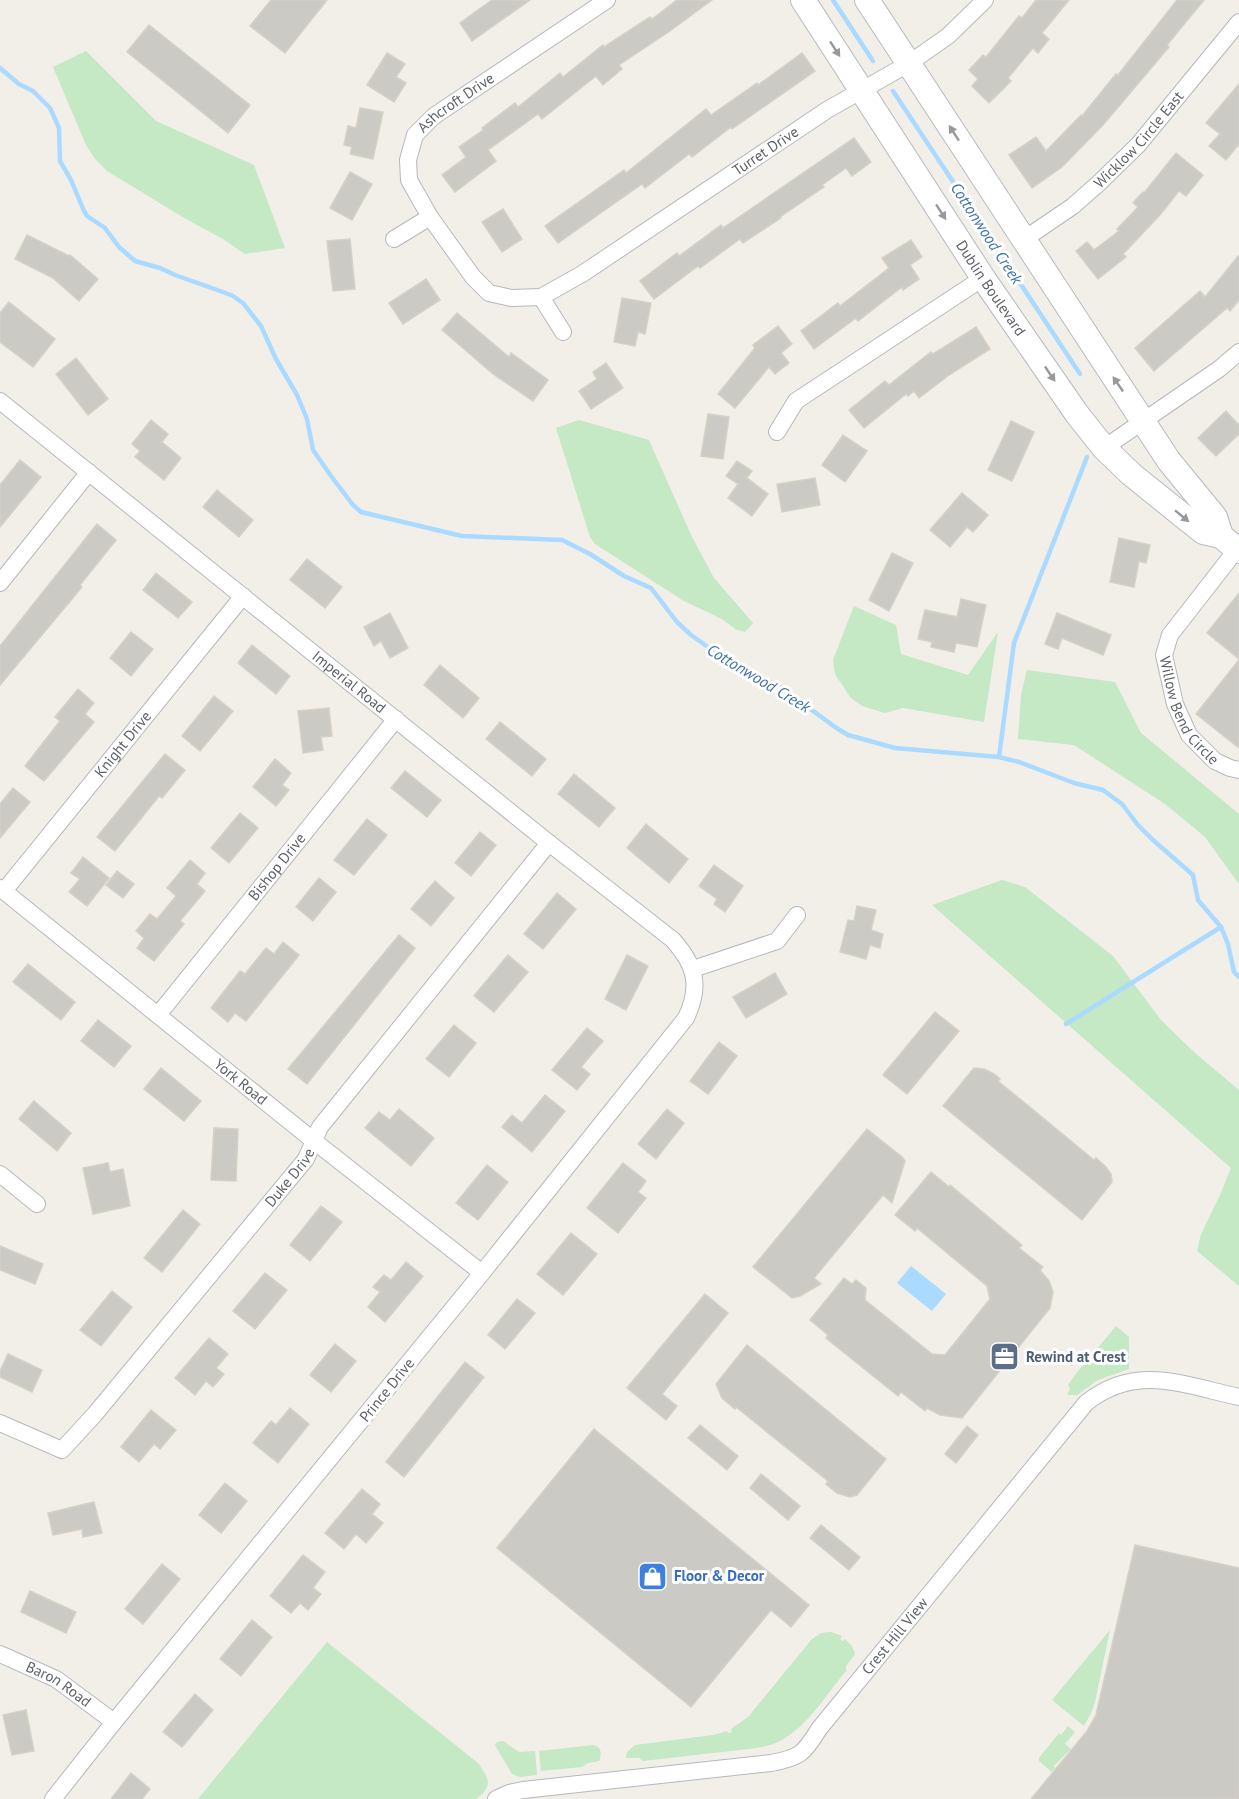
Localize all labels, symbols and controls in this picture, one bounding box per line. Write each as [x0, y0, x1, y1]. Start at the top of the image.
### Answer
one-way arrow [829, 41, 840, 57]
street label: Ashcroft Drive [413, 68, 498, 136]
street label: Wicklow Circle East [1089, 87, 1187, 192]
street label: Turret Drive [729, 122, 802, 180]
one-way arrow [948, 125, 959, 141]
water label: Cottonwood Creek [947, 178, 1028, 288]
one-way arrow [936, 204, 947, 221]
street label: Dublin Boulevard [952, 237, 1030, 339]
one-way arrow [1044, 366, 1056, 382]
one-way arrow [1113, 376, 1124, 392]
one-way arrow [1175, 509, 1190, 521]
water label: Cottonwood Creek [704, 639, 815, 717]
street label: Imperial Road [309, 646, 390, 717]
street label: Willow Bend Circle [1156, 654, 1223, 768]
street label: Knight Drive [90, 707, 155, 781]
street label: Bishop Drive [244, 829, 310, 904]
street label: York Road [211, 1054, 271, 1109]
street label: Duke Drive [260, 1145, 319, 1211]
office icon: Rewind at Crest [989, 1341, 1021, 1373]
place label: Rewind at Crest [1026, 1347, 1126, 1366]
street label: Prince Drive [355, 1354, 418, 1426]
shop icon: Floor & Decor [637, 1560, 669, 1592]
place label: Floor & Decor [674, 1566, 765, 1585]
street label: Crest Hill View [858, 1593, 932, 1678]
street label: Baron Road [23, 1657, 95, 1711]

